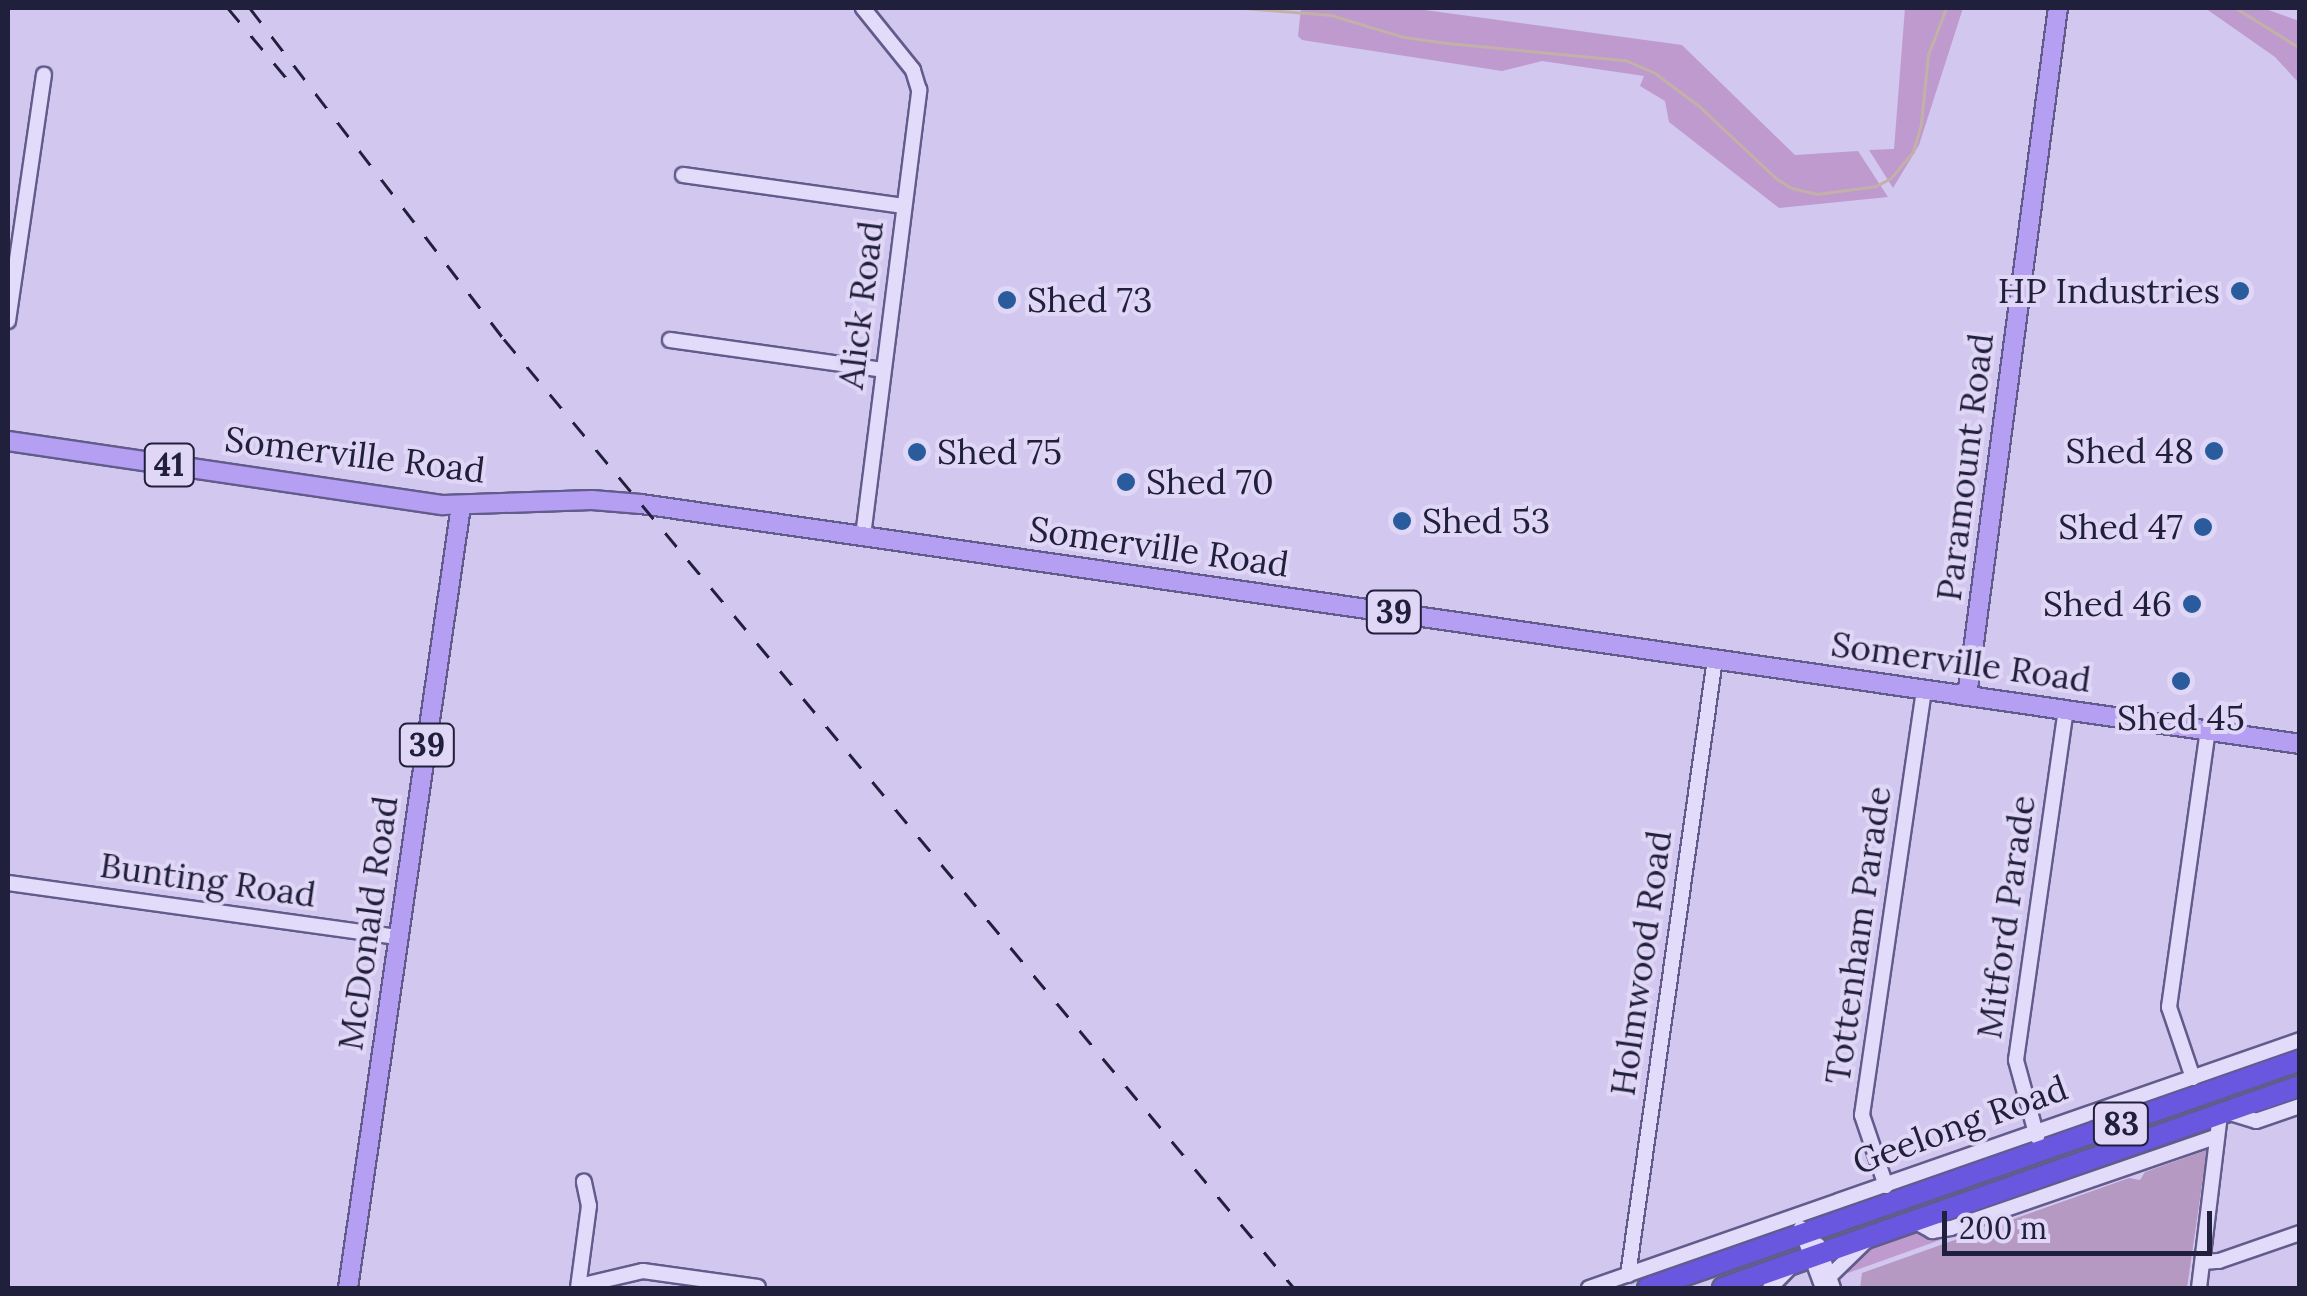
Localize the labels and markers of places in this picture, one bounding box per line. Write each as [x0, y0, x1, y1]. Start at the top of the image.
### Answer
place label: HP Industries [1998, 270, 2220, 312]
place label: Shed 73 [1027, 279, 1152, 321]
marker: HP Industries [2229, 280, 2251, 302]
marker: Shed 73 [996, 289, 1018, 311]
place label: Shed 48 [2066, 430, 2194, 472]
place label: Shed 75 [937, 431, 1062, 473]
marker: Shed 48 [2203, 440, 2225, 462]
marker: Shed 75 [906, 441, 928, 463]
place label: Shed 70 [1146, 461, 1274, 503]
marker: Shed 70 [1115, 471, 1137, 493]
place label: Shed 53 [1422, 500, 1550, 542]
place label: Shed 47 [2058, 506, 2183, 548]
marker: Shed 53 [1391, 510, 1413, 532]
marker: Shed 47 [2192, 516, 2214, 538]
place label: Shed 46 [2043, 583, 2172, 625]
marker: Shed 46 [2181, 593, 2203, 615]
marker: Shed 45 [2170, 670, 2192, 692]
place label: Shed 45 [2117, 697, 2245, 739]

